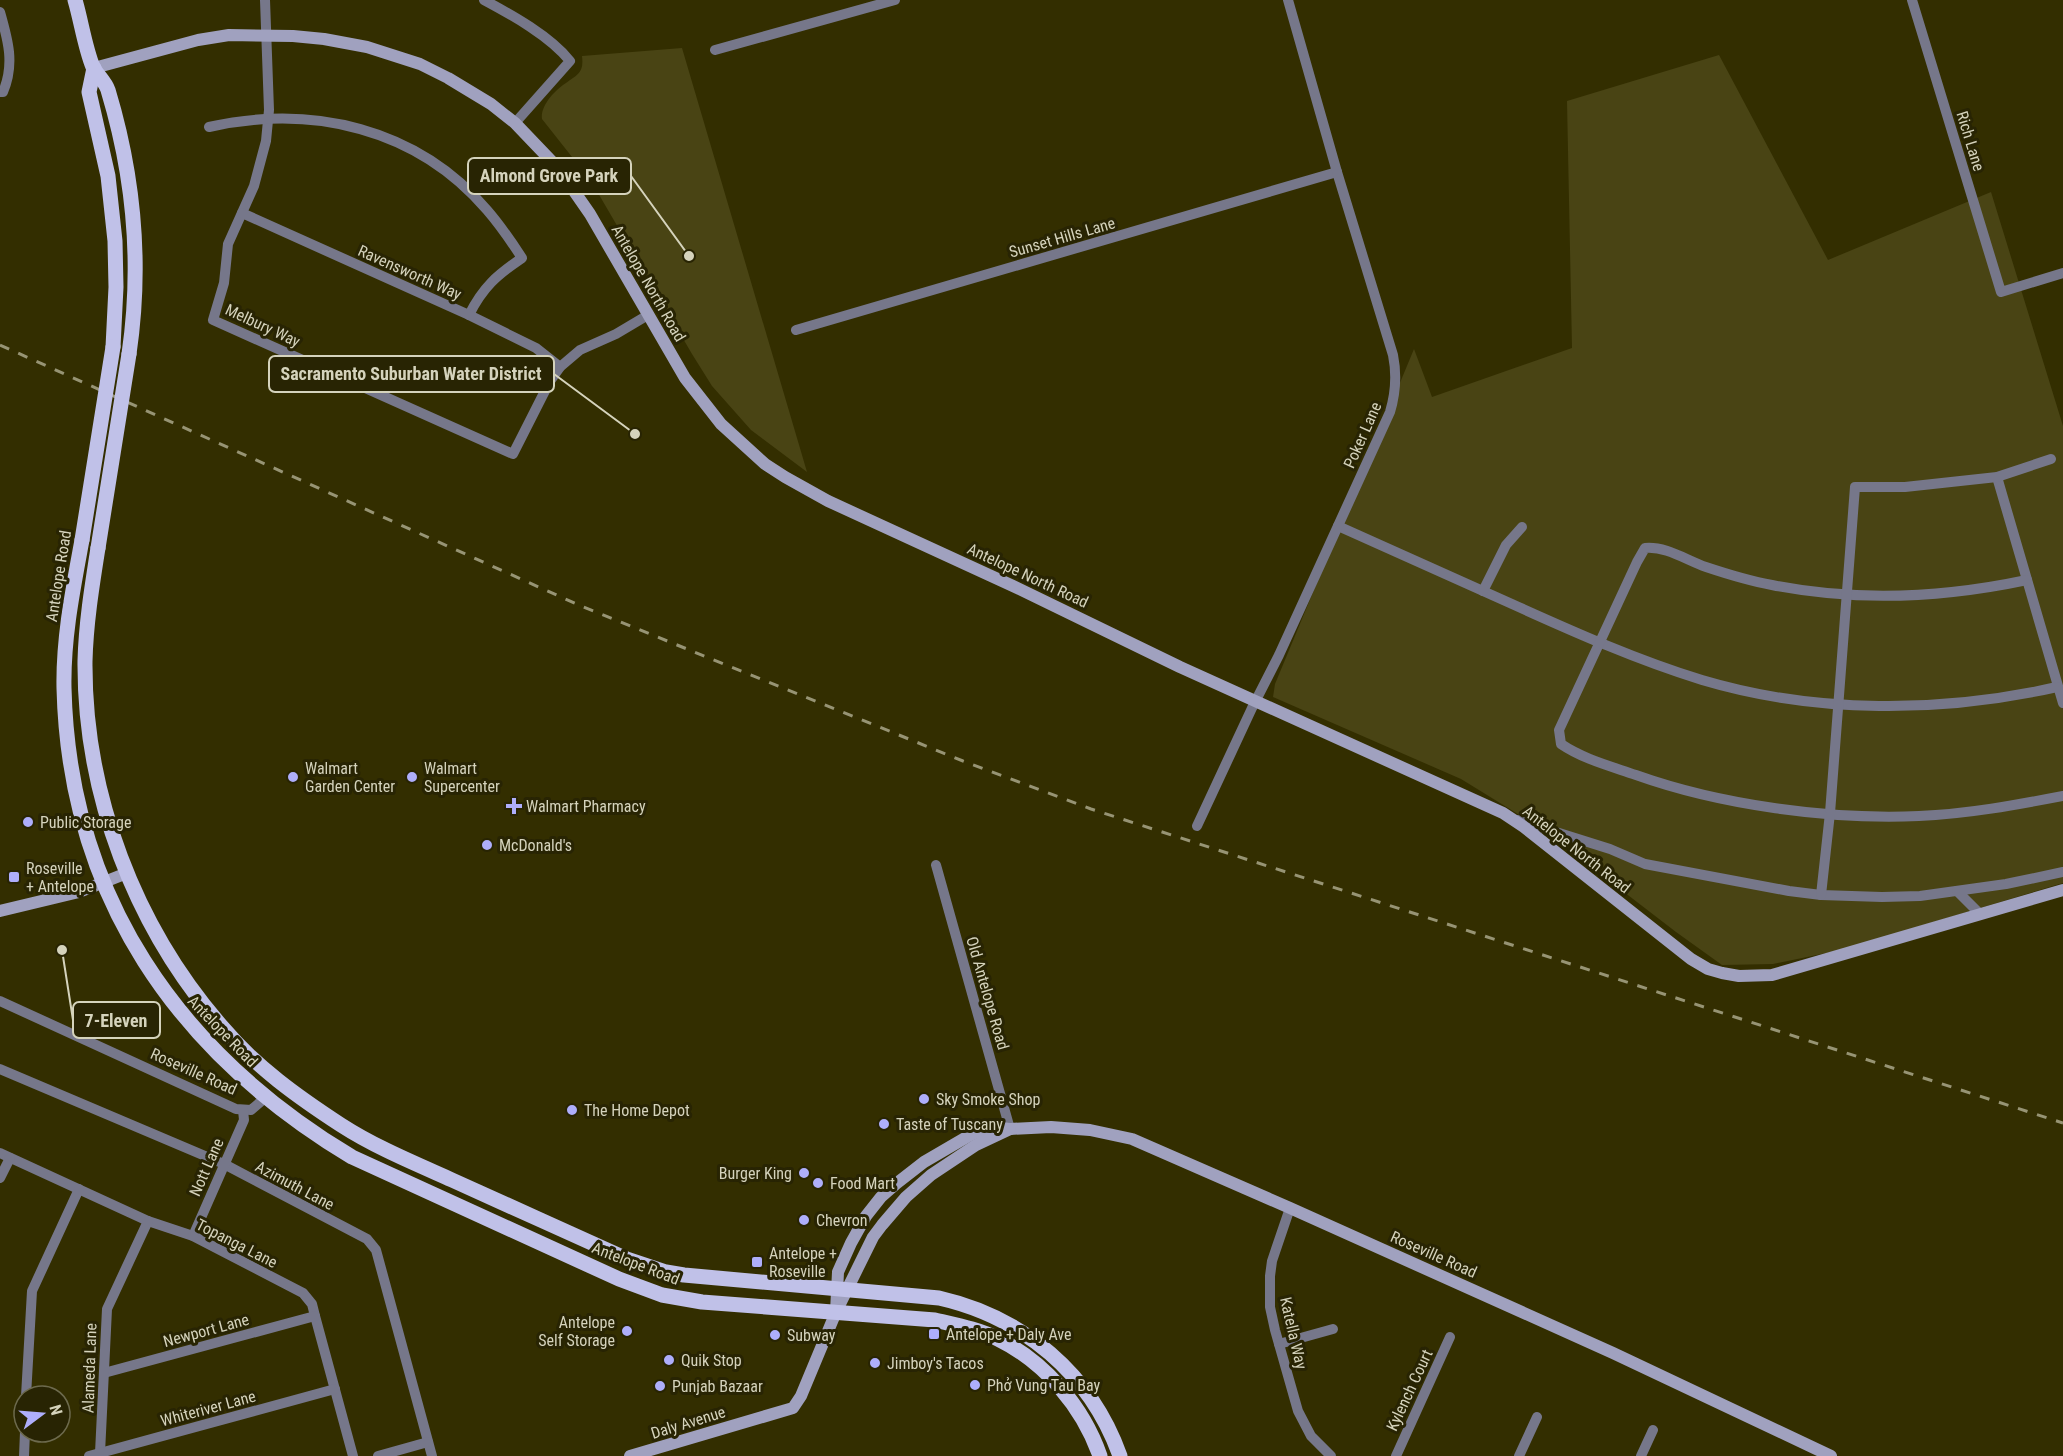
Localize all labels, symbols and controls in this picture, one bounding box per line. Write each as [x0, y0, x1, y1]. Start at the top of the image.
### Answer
street label: Rich Lane [1952, 109, 1989, 173]
callout: Almond Grove Park [468, 158, 631, 194]
text: Almond Grove Park [480, 165, 619, 186]
street label: Sunset Hills Lane [1007, 213, 1117, 262]
street label: Antelope North Road [607, 222, 690, 345]
street label: Ravensworth Way [355, 241, 465, 304]
street label: Melbury Way [222, 300, 304, 351]
callout: Sacramento Suburban Water District [269, 356, 554, 392]
text: Sacramento Suburban Water District [280, 363, 542, 384]
street label: Poker Lane [1339, 399, 1385, 471]
street label: Antelope Road [42, 529, 75, 623]
street label: Antelope North Road [964, 539, 1091, 612]
place label: Walmart Garden Center [305, 759, 395, 796]
place label: Walmart Supercenter [424, 759, 500, 796]
marker: Walmart Garden Center [286, 770, 300, 784]
marker: Walmart Supercenter [405, 770, 419, 784]
place label: Walmart Pharmacy [526, 797, 646, 816]
marker: Walmart Pharmacy [507, 799, 521, 813]
street label: Antelope North Road [1519, 801, 1634, 897]
place label: Public Storage [40, 813, 131, 832]
marker: Public Storage [21, 815, 35, 829]
place label: McDonald's [499, 836, 572, 855]
marker: McDonald's [480, 838, 494, 852]
place label: Roseville + Antelope [26, 859, 94, 896]
marker: Roseville + Antelope [7, 870, 21, 884]
street label: Old Antelope Road [962, 934, 1013, 1052]
street label: Antelope Road [184, 992, 261, 1071]
callout: 7-Eleven [73, 1002, 160, 1038]
text: 7-Eleven [85, 1010, 147, 1031]
street label: Roseville Road [148, 1044, 240, 1099]
place label: Sky Smoke Shop [936, 1090, 1041, 1109]
marker: Sky Smoke Shop [917, 1092, 931, 1106]
place label: The Home Depot [584, 1101, 690, 1120]
marker: The Home Depot [565, 1103, 579, 1117]
place label: Taste of Tuscany [896, 1115, 1003, 1134]
marker: Taste of Tuscany [877, 1117, 891, 1131]
street label: Nott Lane [185, 1135, 228, 1199]
street label: Azimuth Lane [252, 1157, 337, 1214]
place label: Burger King [719, 1164, 792, 1183]
marker: Burger King [797, 1166, 811, 1180]
place label: Food Mart [830, 1174, 895, 1193]
marker: Food Mart [811, 1176, 825, 1190]
place label: Chevron [816, 1211, 868, 1230]
marker: Chevron [797, 1213, 811, 1227]
street label: Topanga Lane [193, 1215, 281, 1272]
street label: Roseville Road [1388, 1227, 1480, 1282]
street label: Antelope Road [589, 1238, 682, 1289]
place label: Antelope + Roseville [769, 1244, 837, 1281]
marker: Antelope + Roseville [750, 1255, 764, 1269]
street label: Katella Way [1276, 1295, 1311, 1371]
street label: Newport Lane [161, 1310, 251, 1351]
place label: Antelope Self Storage [538, 1313, 615, 1350]
street label: Alameda Lane [78, 1323, 101, 1413]
marker: Antelope Self Storage [620, 1324, 634, 1338]
place label: Antelope + Daly Ave [946, 1325, 1071, 1344]
place label: Subway [787, 1326, 836, 1345]
marker: Antelope + Daly Ave [927, 1327, 941, 1341]
marker: Subway [768, 1328, 782, 1342]
street label: Kylench Court [1382, 1346, 1437, 1434]
place label: Quik Stop [681, 1351, 742, 1370]
marker: Quik Stop [662, 1353, 676, 1367]
place label: Jimboy's Tacos [887, 1354, 984, 1373]
marker: Jimboy's Tacos [868, 1356, 882, 1370]
place label: Phở Vung Tau Bay [987, 1376, 1101, 1395]
place label: Punjab Bazaar [672, 1377, 763, 1396]
marker: Phở Vung Tau Bay [968, 1378, 982, 1392]
marker: Punjab Bazaar [653, 1379, 667, 1393]
north arrow [12, 1384, 72, 1444]
street label: Whiteriver Lane [158, 1387, 258, 1430]
street label: Daly Avenue [649, 1402, 728, 1443]
text: N [45, 1403, 66, 1417]

